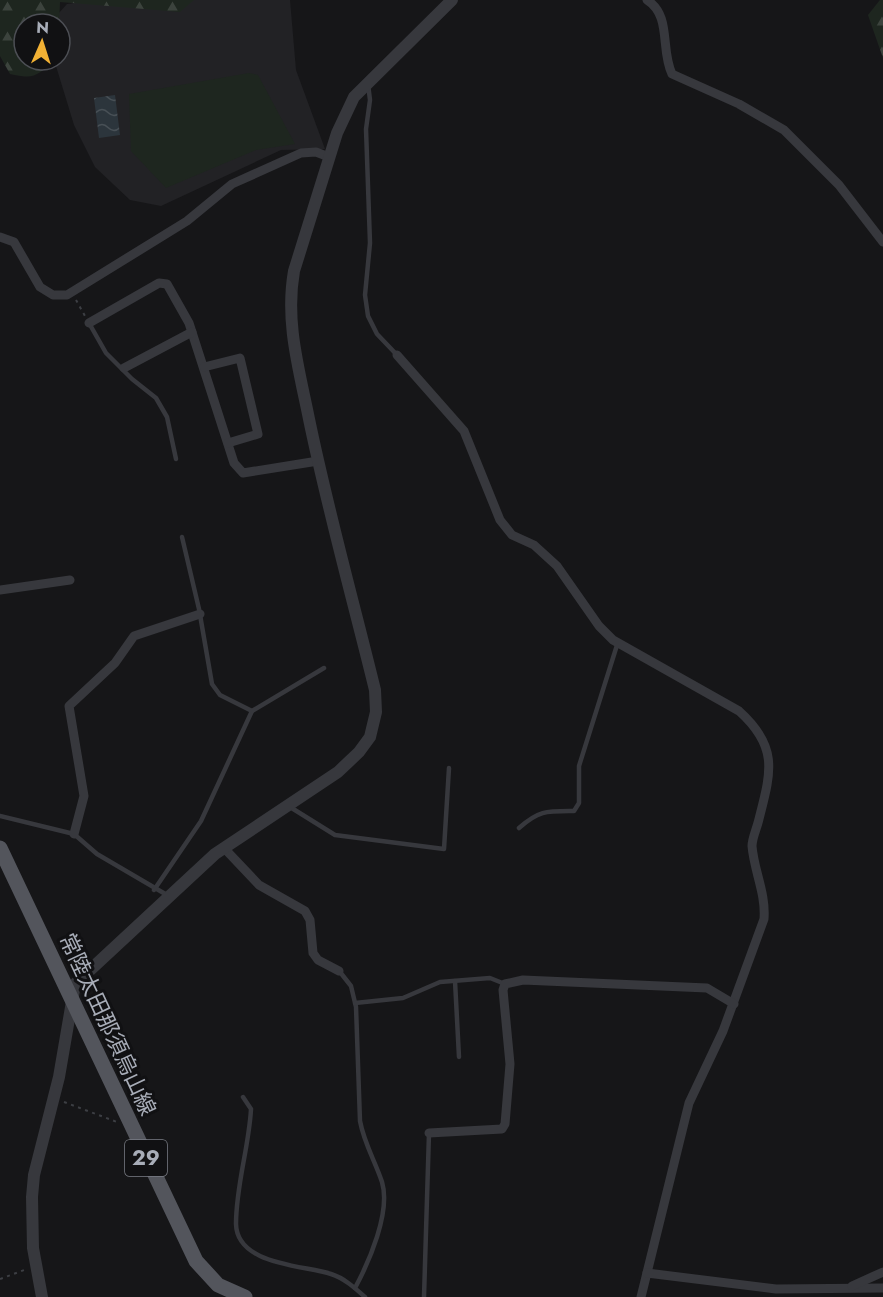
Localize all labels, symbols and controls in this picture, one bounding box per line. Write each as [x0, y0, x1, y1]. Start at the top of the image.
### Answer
north arrow [12, 12, 72, 72]
text: N [36, 16, 50, 39]
street label: 常陸太田那須烏山線 [52, 928, 164, 1120]
road number: 29 [125, 1140, 167, 1176]

